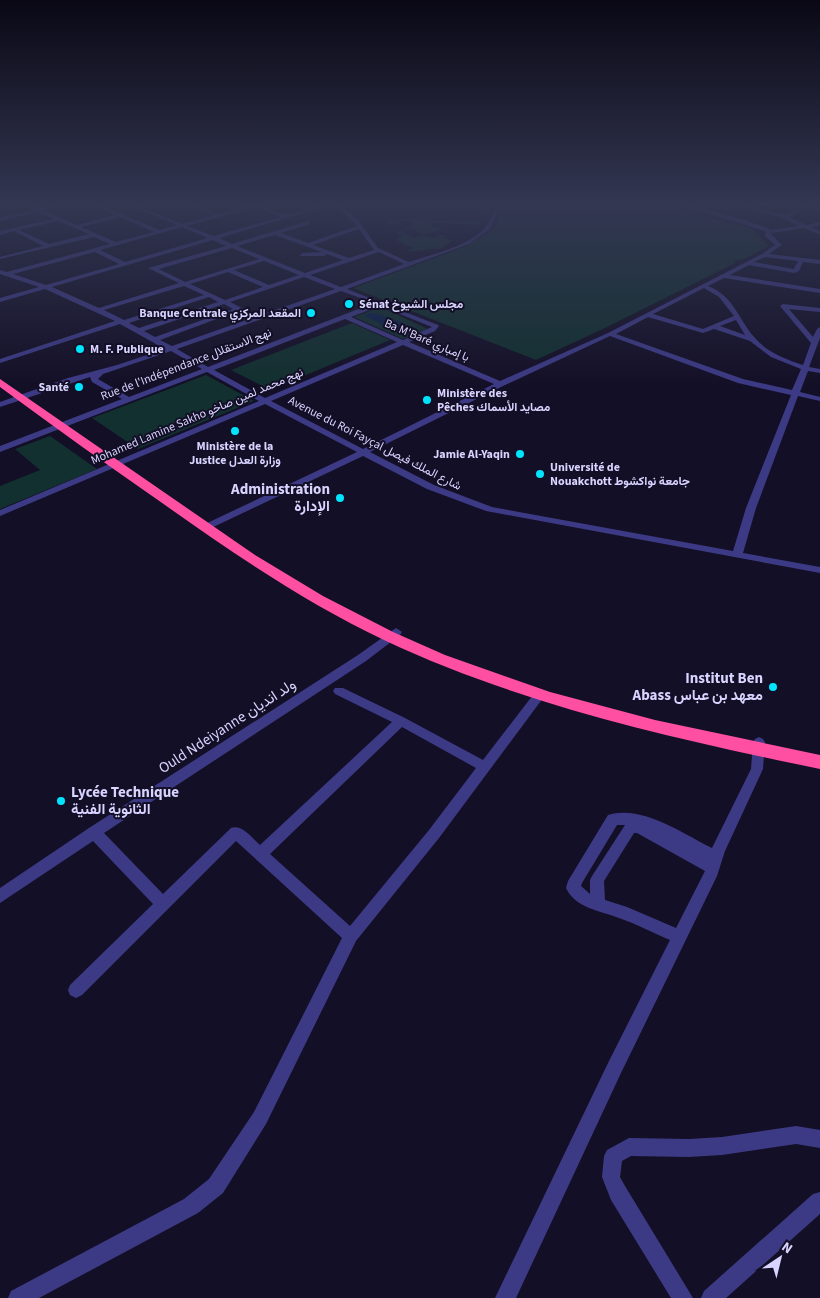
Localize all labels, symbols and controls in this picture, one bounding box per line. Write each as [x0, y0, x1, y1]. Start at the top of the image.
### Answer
place label: Sénat مجلس الشيوخ [359, 296, 464, 313]
marker: Sénat مجلس الشيوخ [343, 298, 355, 310]
place label: Banque Centrale المقعد المركزي [139, 305, 301, 323]
marker: Banque Centrale المقعد المركزي [305, 307, 317, 319]
street label: Ba M'Baré با إمباري [381, 315, 472, 367]
street label: Rue de l'Indépendance نهج الاستقلال [98, 324, 274, 405]
place label: M. F. Publique [90, 341, 164, 358]
marker: M. F. Publique [74, 343, 86, 355]
street label: Mohamed Lamine Sakho نهج محمد لمين صاخو [88, 364, 306, 469]
place label: Santé [39, 379, 69, 396]
marker: Santé [73, 381, 85, 393]
place label: Ministère des Pêches مصايد الأسماك [437, 385, 551, 416]
street label: Avenue du Roi Fayçal شارع الملك فيصل [285, 392, 464, 495]
marker: Ministère des Pêches مصايد الأسماك [421, 394, 433, 406]
marker: Ministère de la Justice وزارة العدل [229, 425, 241, 437]
place label: Ministère de la Justice وزارة العدل [189, 438, 281, 469]
place label: Jamie Al-Yaqin [433, 446, 510, 463]
marker: Jamie Al-Yaqin [514, 448, 526, 460]
place label: Université de Nouakchott جامعة نواكشوط [550, 459, 690, 490]
marker: Université de Nouakchott جامعة نواكشوط [534, 468, 546, 480]
place label: Administration الإدارة [230, 479, 330, 517]
marker: Administration الإدارة [334, 492, 346, 504]
place label: Institut Ben Abass معهد بن عباس [632, 668, 763, 706]
street label: Ould Ndeiyanne ولد انديان [154, 674, 300, 779]
marker: Institut Ben Abass معهد بن عباس [767, 681, 779, 693]
place label: Lycée Technique الثانوية الفنية [71, 782, 179, 820]
marker: Lycée Technique الثانوية الفنية [55, 795, 67, 807]
north arrow [755, 1233, 805, 1283]
text: N [777, 1237, 796, 1259]

